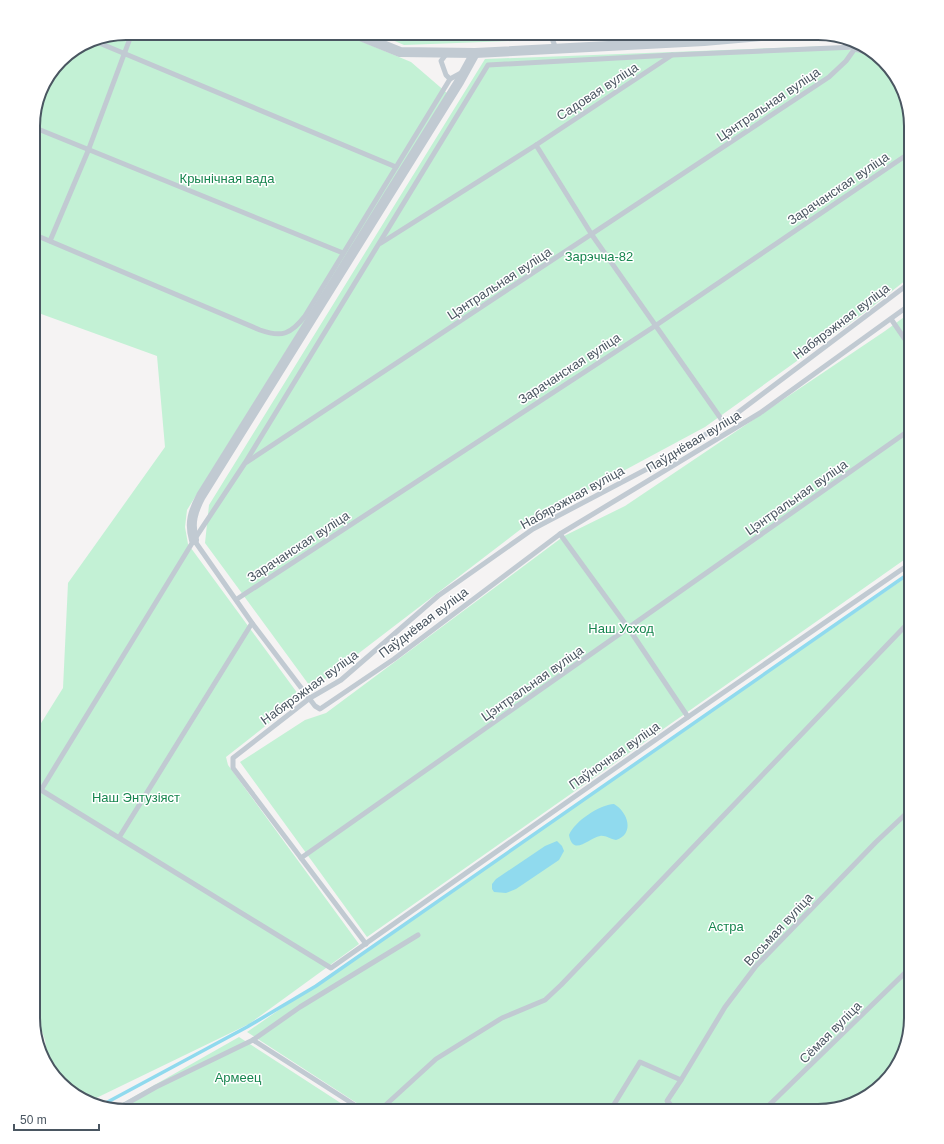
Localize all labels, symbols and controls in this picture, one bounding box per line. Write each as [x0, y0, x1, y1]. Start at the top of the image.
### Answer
street label: Садовая вуліца [554, 59, 642, 123]
street label: Цэнтральная вуліца [714, 64, 823, 145]
street label: Зарачанская вуліца [785, 149, 892, 228]
park label: Крынічная вада [180, 171, 275, 186]
street label: Цэнтральная вуліца [444, 244, 555, 323]
park label: Зарэчча-82 [565, 249, 633, 264]
street label: Набярэжная вуліца [790, 280, 893, 362]
street label: Зарачанская вуліца [515, 329, 624, 407]
street label: Паўднёвая вуліца [643, 407, 744, 476]
street label: Цэнтральная вуліца [742, 456, 851, 538]
street label: Набярэжная вуліца [518, 462, 627, 532]
street label: Зарачанская вуліца [244, 507, 353, 585]
street label: Паўднёвая вуліца [376, 584, 471, 661]
park label: Наш Усход [588, 621, 654, 636]
street label: Цэнтральная вуліца [478, 642, 587, 724]
street label: Набярэжная вуліца [258, 647, 361, 728]
street label: Паўночная вуліца [566, 718, 663, 792]
park label: Наш Энтузіяст [92, 790, 180, 805]
street label: Восьмая вуліца [741, 889, 816, 969]
park label: Астра [708, 919, 745, 934]
street label: Сёмая вуліца [796, 998, 865, 1066]
park label: Армеец [215, 1070, 262, 1085]
scale bar [14, 1106, 99, 1132]
text: 50 m [20, 1113, 47, 1127]

